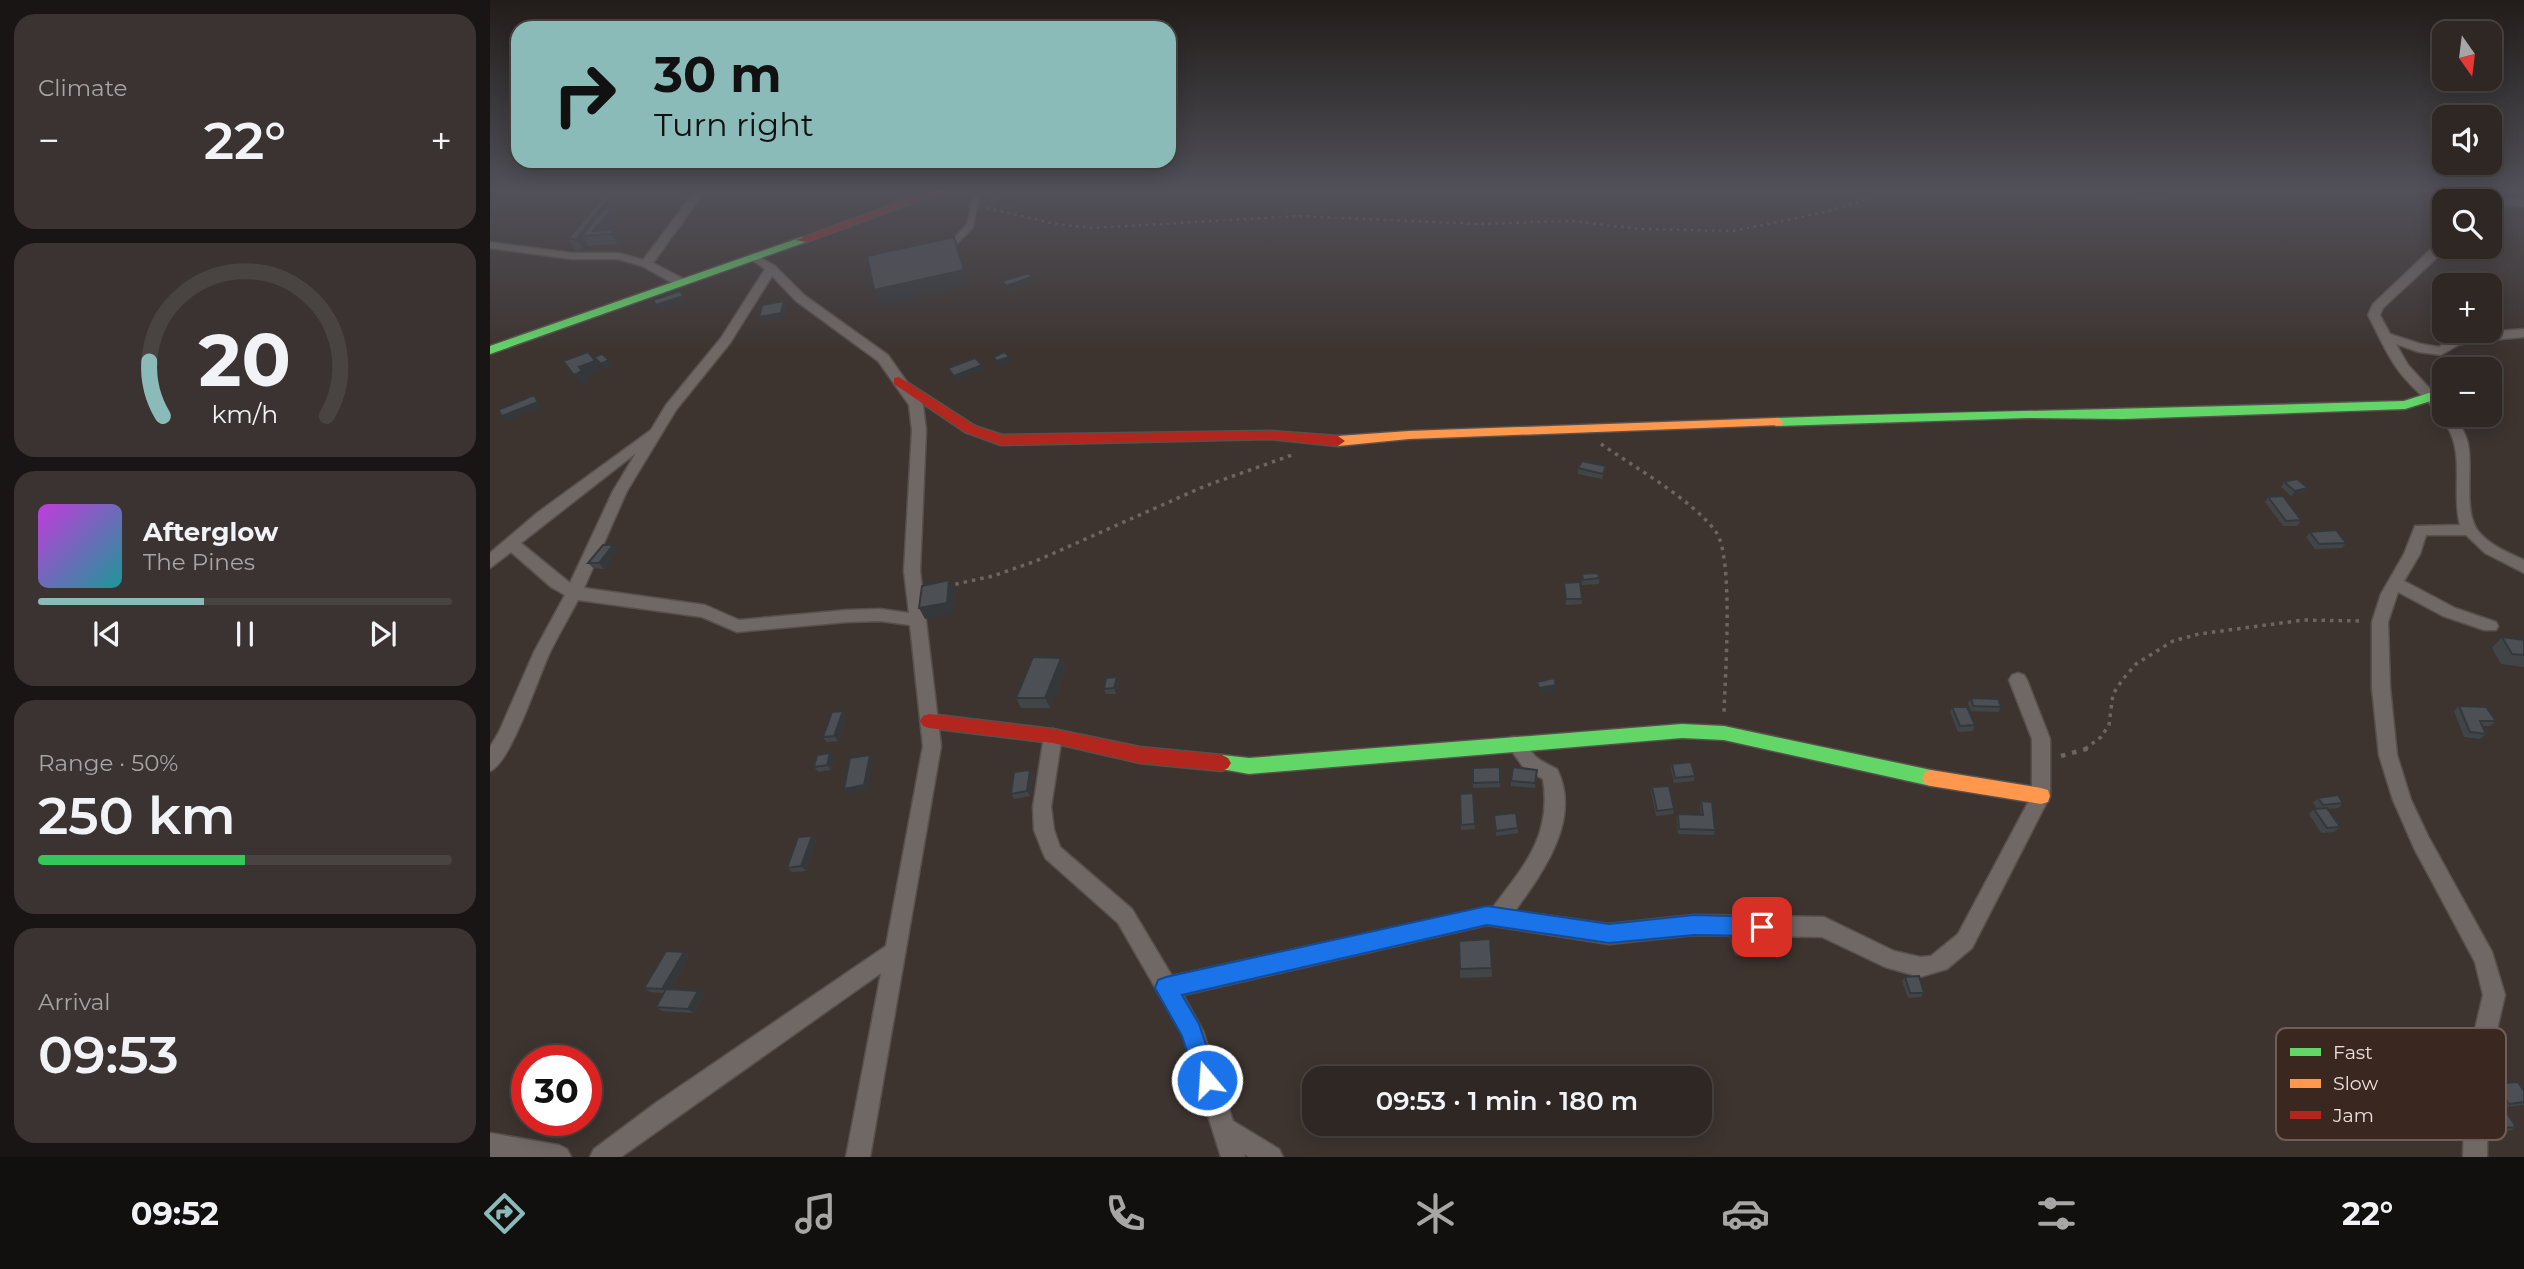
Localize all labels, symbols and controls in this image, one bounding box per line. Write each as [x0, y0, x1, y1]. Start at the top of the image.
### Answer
north arrow [2432, 21, 2502, 91]
map controls [2432, 21, 2502, 427]
text: 30 m [654, 45, 782, 104]
icon: right [539, 49, 630, 140]
text: Climate [38, 74, 127, 102]
text: Turn right [654, 105, 814, 144]
button: sound [2432, 105, 2502, 175]
text: 22° [204, 109, 286, 172]
text: − [38, 117, 60, 164]
text: + [430, 117, 452, 164]
button: search [2432, 189, 2502, 259]
button: + [2432, 273, 2502, 343]
text: 20 [199, 316, 291, 404]
button: − [2432, 357, 2502, 427]
text: km/h [212, 399, 278, 429]
text: Afterglow [143, 516, 278, 548]
text: The Pines [143, 548, 255, 576]
icon: previous [88, 615, 126, 653]
icon: pause [226, 615, 264, 653]
icon: next [364, 615, 402, 653]
text: Range · 50% [38, 749, 178, 777]
text: 250 km [38, 784, 236, 847]
pin [1732, 897, 1792, 957]
icon: arrive [1743, 908, 1781, 946]
text: Arrival [38, 988, 111, 1016]
text: 09:53 [38, 1023, 179, 1086]
legend [2276, 1028, 2506, 1140]
text: Fast [2333, 1041, 2373, 1064]
position arrow [1170, 1043, 1244, 1117]
speed limit sign: 30 [511, 1045, 602, 1136]
text: Slow [2333, 1072, 2378, 1095]
text: 09:53 · 1 min · 180 m [1376, 1085, 1638, 1117]
text: Jam [2332, 1104, 2374, 1127]
icon: directions [480, 1189, 529, 1238]
icon: music [791, 1189, 840, 1238]
icon: phone [1101, 1189, 1150, 1238]
icon: climate [1411, 1189, 1460, 1238]
icon: car [1721, 1189, 1770, 1238]
icon: filters [2032, 1189, 2081, 1238]
text: 09:52 [131, 1194, 219, 1233]
text: 22° [2342, 1194, 2393, 1233]

